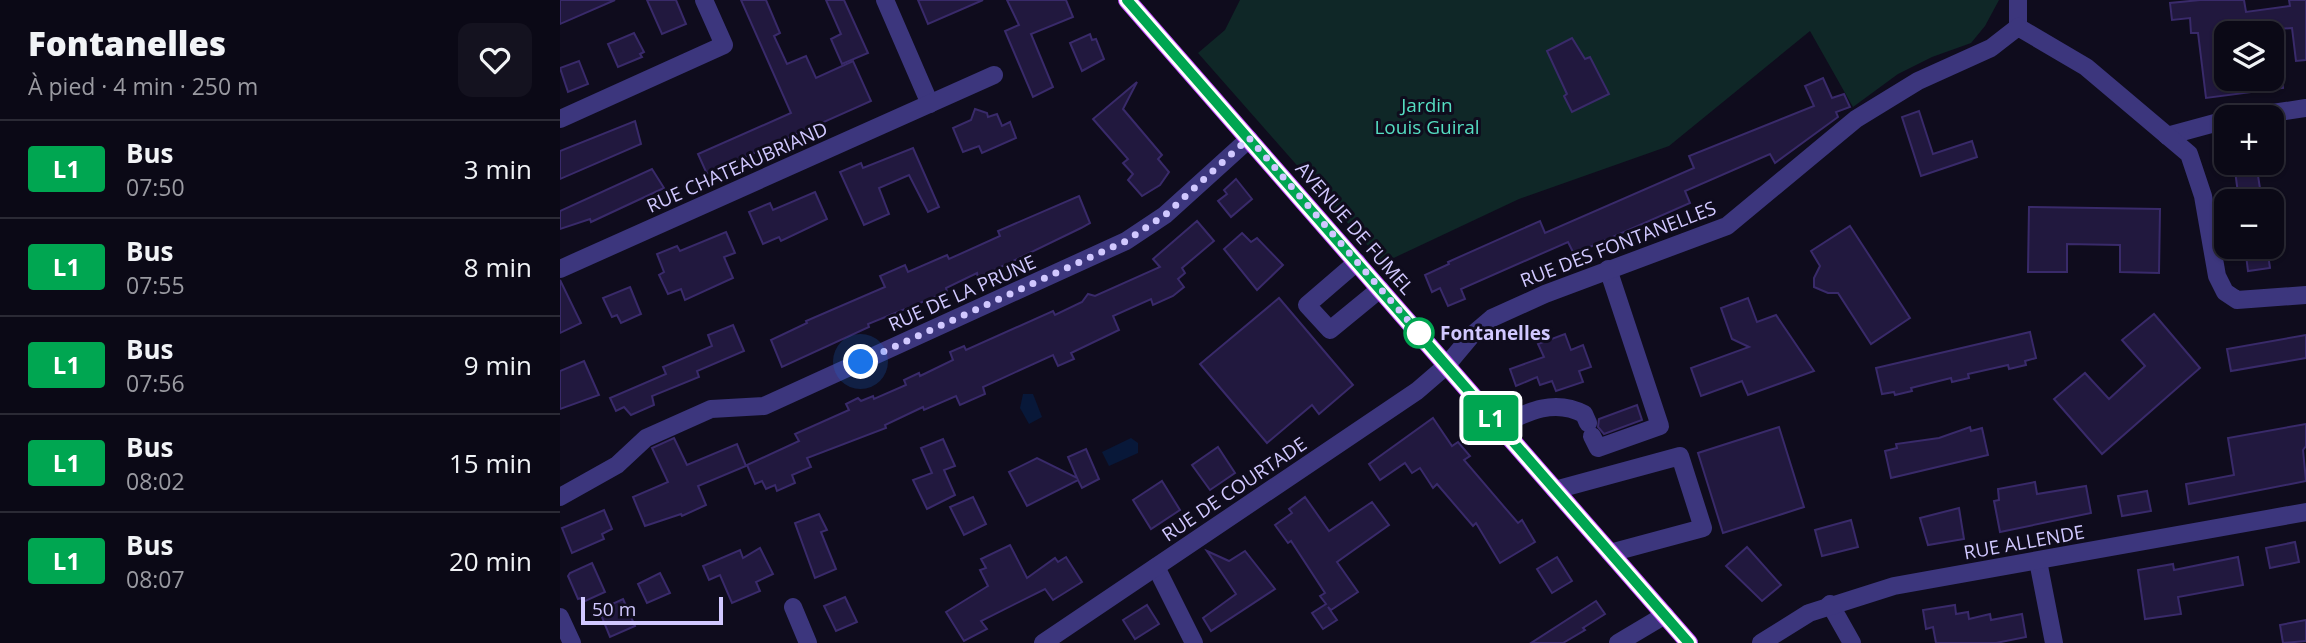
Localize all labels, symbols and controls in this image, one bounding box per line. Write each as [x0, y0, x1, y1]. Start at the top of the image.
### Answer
text: Fontanelles [28, 21, 226, 66]
map controls [2214, 21, 2284, 259]
button: layers [2214, 21, 2284, 91]
button: heart [458, 23, 532, 97]
text: À pied · 4 min · 250 m [28, 70, 258, 102]
park label: Jardin Louis Guiral [1374, 92, 1480, 140]
button: + [2214, 105, 2284, 175]
street label: RUE CHATEAUBRIAND [642, 115, 832, 219]
text: Bus [126, 135, 173, 171]
text: 3 min [464, 151, 532, 187]
text: L1 [53, 152, 80, 185]
street label: AVENUE DE FUMEL [1290, 156, 1420, 300]
text: 07:50 [126, 171, 185, 203]
button: − [2214, 189, 2284, 259]
street label: RUE DES FONTANELLES [1516, 195, 1720, 293]
text: Bus [126, 233, 173, 269]
text: 8 min [464, 249, 532, 285]
street label: RUE DE LA PRUNE [884, 249, 1040, 337]
text: L1 [53, 250, 80, 283]
text: 07:55 [126, 269, 185, 301]
marker: Fontanelles [1404, 318, 1434, 348]
place label: Fontanelles [1440, 320, 1550, 346]
text: Bus [126, 331, 173, 367]
your location [843, 344, 878, 379]
text: 9 min [464, 347, 532, 383]
text: L1 [53, 348, 80, 381]
text: 07:56 [126, 367, 185, 399]
line badge: L1 [1460, 395, 1522, 441]
text: L1 [1477, 401, 1505, 434]
text: Bus [126, 429, 173, 465]
street label: RUE DE COURTADE [1156, 431, 1312, 547]
text: 15 min [449, 445, 532, 481]
text: L1 [53, 446, 80, 479]
text: 08:02 [126, 465, 185, 497]
street label: RUE ALLENDE [1962, 519, 2086, 565]
text: Bus [126, 527, 173, 563]
text: 20 min [449, 543, 532, 579]
text: L1 [53, 544, 80, 577]
text: 08:07 [126, 563, 185, 595]
scale bar [581, 594, 723, 626]
text: 50 m [592, 596, 636, 622]

